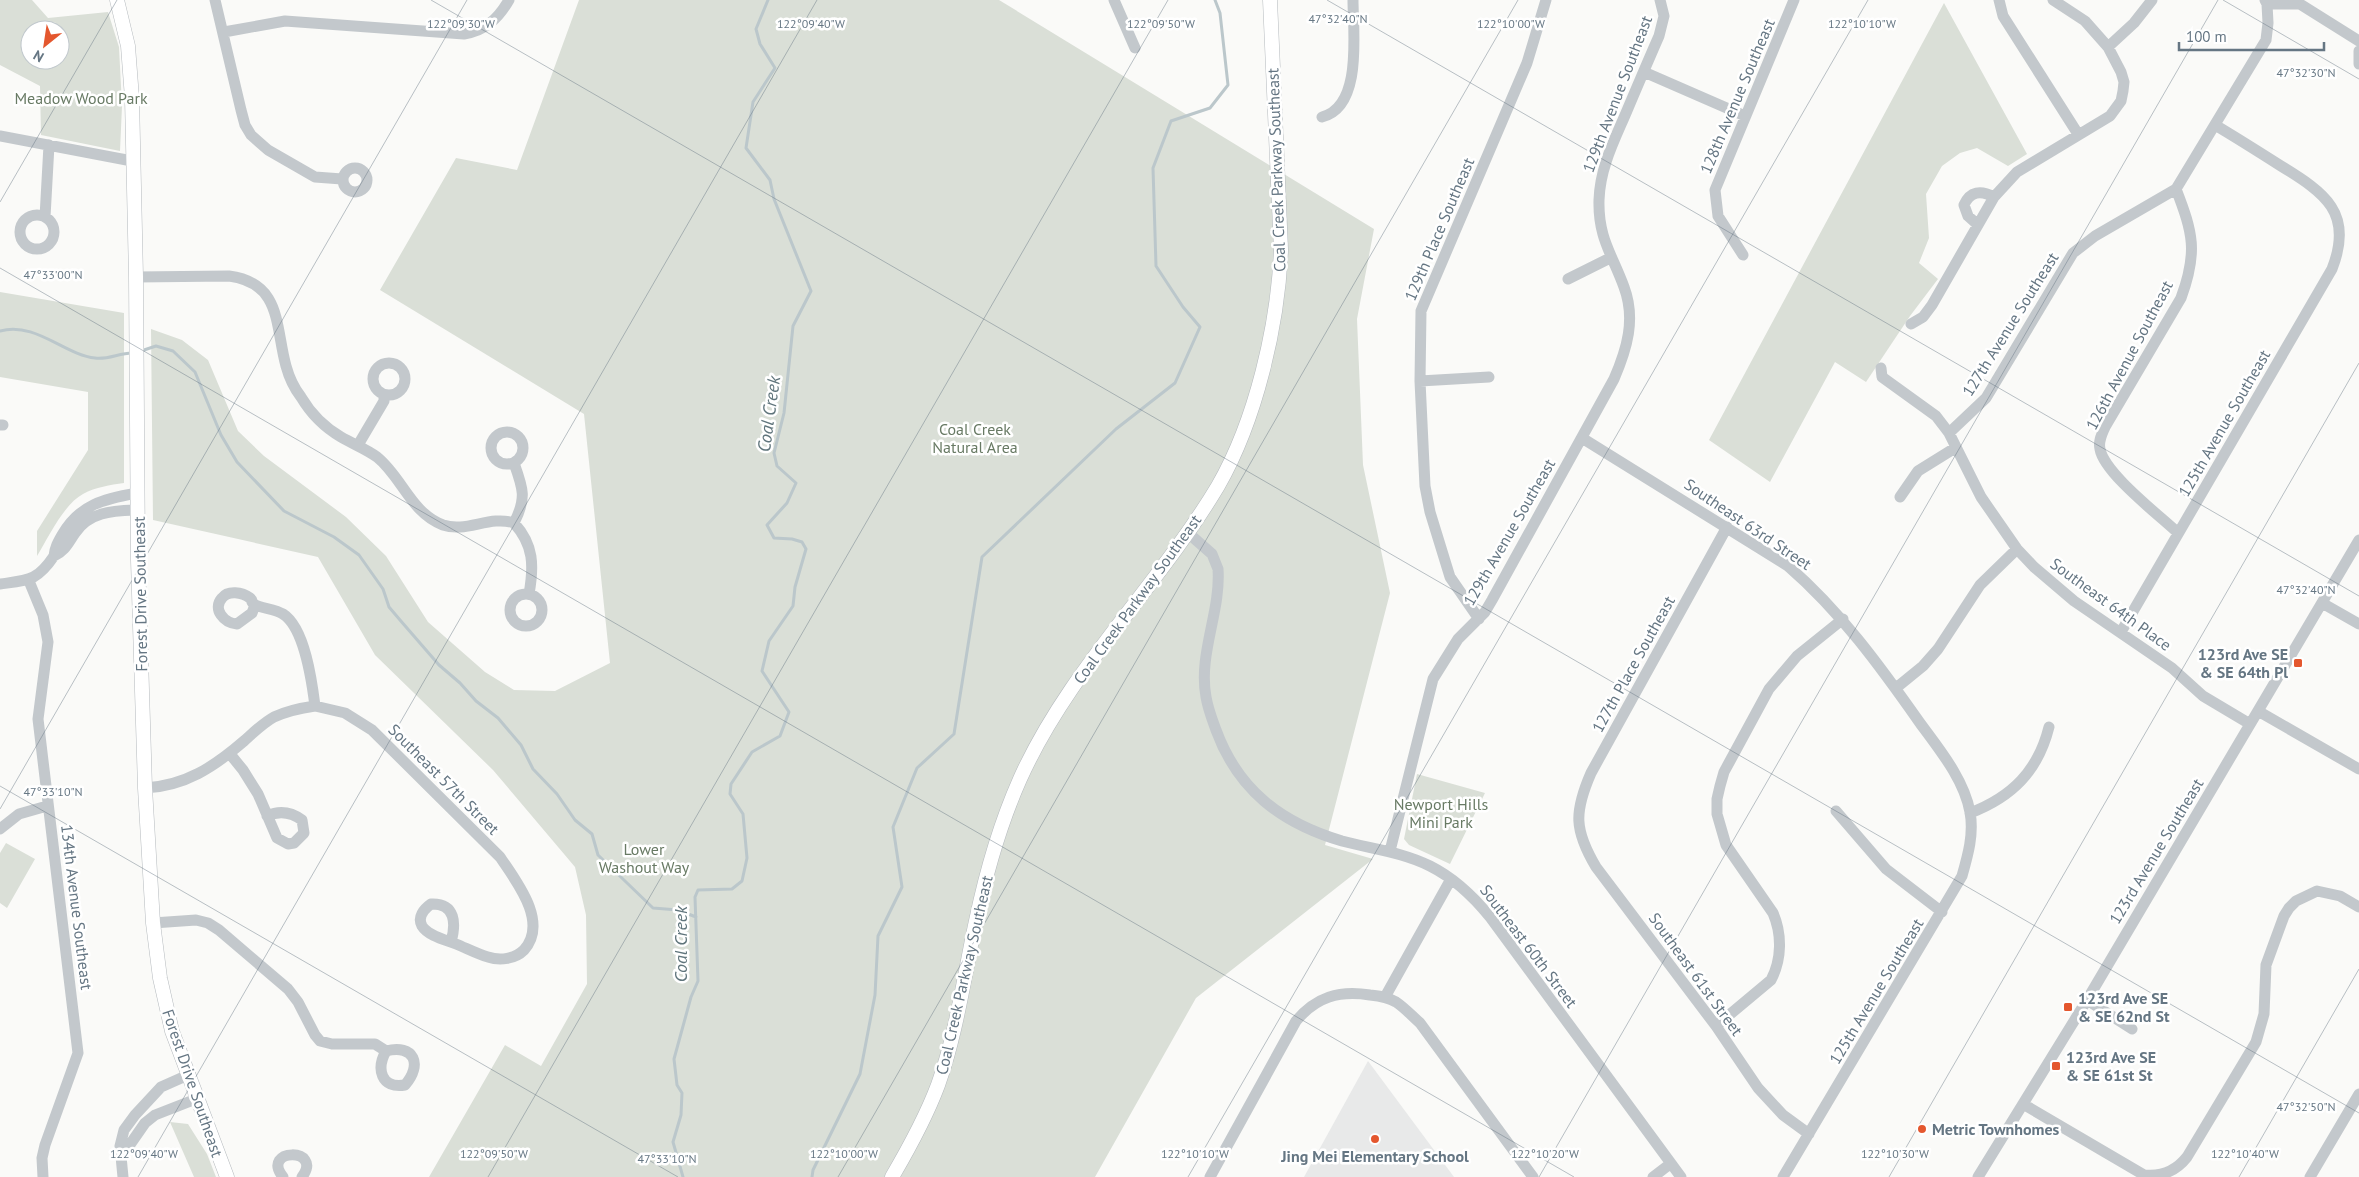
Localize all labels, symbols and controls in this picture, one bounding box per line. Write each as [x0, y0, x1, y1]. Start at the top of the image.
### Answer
text: 47°32'40"N [1308, 11, 1368, 26]
street label: 129th Avenue Southeast [1578, 12, 1656, 175]
street label: 128th Avenue Southeast [1695, 15, 1779, 177]
text: 122°09'30"W [427, 16, 495, 31]
text: 122°09'40"W [777, 16, 845, 31]
text: 122°09'50"W [1127, 16, 1195, 31]
text: 122°10'00"W [1477, 16, 1545, 31]
text: 122°10'10"W [1828, 16, 1896, 31]
north arrow [20, 20, 70, 70]
scale bar [2179, 20, 2324, 52]
text: 100 m [2186, 27, 2227, 46]
text: N [30, 46, 47, 66]
text: 47°32'30"N [2276, 65, 2336, 80]
street label: Coal Creek Parkway Southeast [1262, 67, 1290, 272]
park label: Meadow Wood Park [14, 88, 148, 108]
street label: 129th Place Southeast [1400, 154, 1478, 304]
street label: 127th Avenue Southeast [1958, 248, 2063, 400]
text: 47°33'00"N [23, 267, 83, 282]
street label: 126th Avenue Southeast [2081, 276, 2177, 433]
street label: 125th Avenue Southeast [2174, 345, 2275, 500]
water label: Coal Creek [752, 374, 785, 453]
park label: Coal Creek Natural Area [932, 419, 1018, 457]
street label: 129th Avenue Southeast [1459, 454, 1560, 609]
street label: Southeast 63rd Street [1681, 474, 1816, 574]
street label: Coal Creek Parkway Southeast [1069, 510, 1205, 687]
street label: Forest Drive Southeast [129, 516, 151, 672]
street label: Southeast 64th Place [2047, 553, 2175, 655]
text: 47°32'40"N [2276, 582, 2336, 597]
street label: 127th Place Southeast [1587, 592, 1679, 736]
place label: 123rd Ave SE & SE 64th Pl [2198, 644, 2288, 682]
marker: 123rd Ave SE & SE 64th Pl [2292, 657, 2304, 669]
street label: Southeast 57th Street [384, 719, 504, 839]
street label: 123rd Avenue Southeast [2105, 774, 2208, 927]
text: 47°33'10"N [23, 784, 83, 799]
park label: Newport Hills Mini Park [1394, 794, 1488, 832]
street label: 134th Avenue Southeast [57, 823, 97, 991]
park label: Lower Washout Way [599, 839, 690, 877]
street label: Coal Creek Parkway Southeast [931, 873, 997, 1077]
street label: Southeast 60th Street [1476, 880, 1582, 1012]
water label: Coal Creek [669, 905, 692, 982]
street label: Southeast 61st Street [1645, 909, 1748, 1040]
street label: 125th Avenue Southeast [1825, 914, 1928, 1067]
place label: 123rd Ave SE & SE 62nd St [2078, 988, 2170, 1026]
marker: 123rd Ave SE & SE 62nd St [2062, 1001, 2074, 1013]
street label: Forest Drive Southeast [158, 1006, 228, 1160]
place label: 123rd Ave SE & SE 61st St [2066, 1047, 2156, 1085]
marker: 123rd Ave SE & SE 61st St [2050, 1060, 2062, 1072]
text: 47°32'50"N [2276, 1099, 2336, 1114]
place label: Metric Townhomes [1932, 1119, 2060, 1139]
marker: Metric Townhomes [1916, 1123, 1928, 1135]
marker: Jing Mei Elementary School [1369, 1133, 1381, 1145]
text: 122°09'40"W [110, 1146, 178, 1161]
text: 122°09'50"W [460, 1146, 528, 1161]
text: 122°10'00"W [810, 1146, 878, 1161]
text: 122°10'10"W [1161, 1146, 1229, 1161]
place label: Jing Mei Elementary School [1280, 1146, 1469, 1166]
text: 122°10'20"W [1511, 1146, 1579, 1161]
text: 122°10'30"W [1861, 1146, 1929, 1161]
text: 122°10'40"W [2211, 1146, 2279, 1161]
text: 47°33'10"N [637, 1151, 697, 1166]

